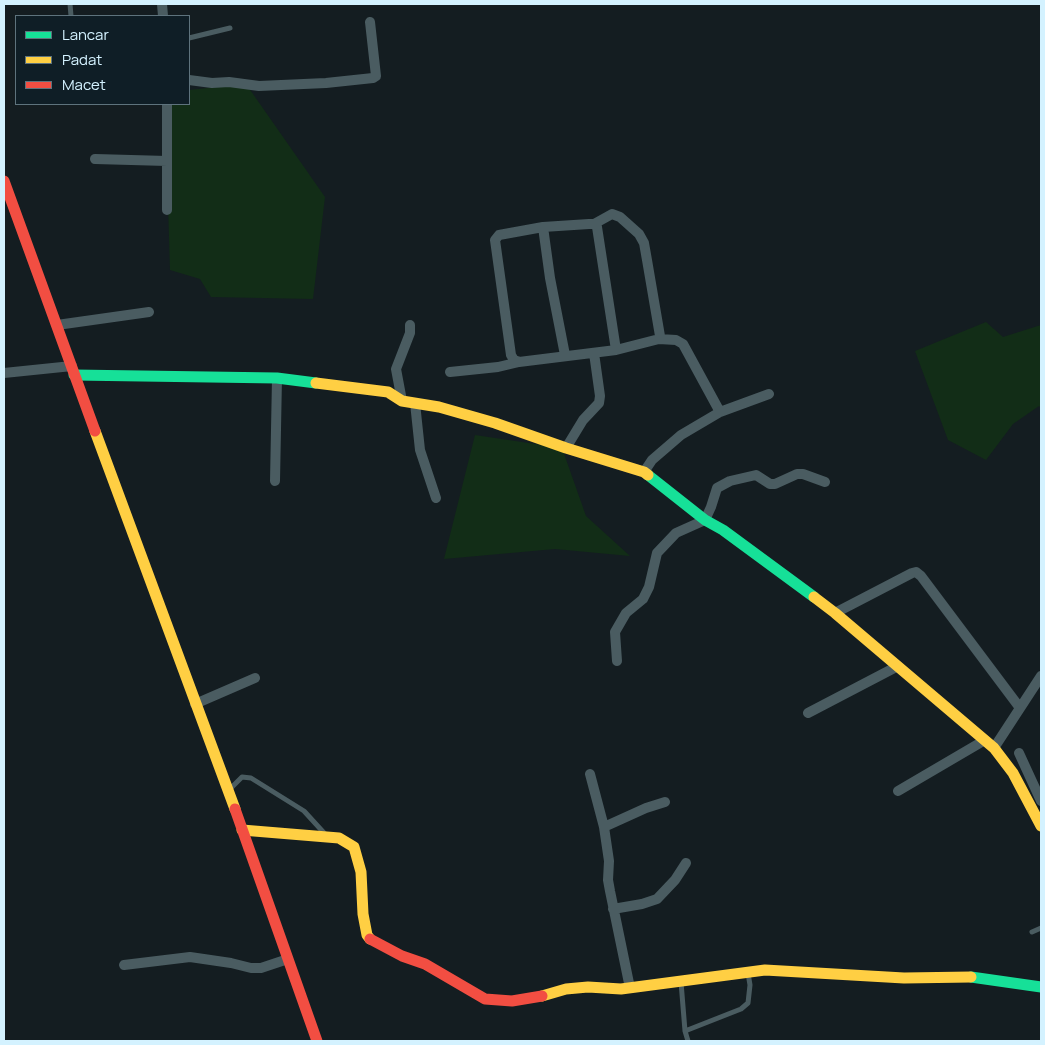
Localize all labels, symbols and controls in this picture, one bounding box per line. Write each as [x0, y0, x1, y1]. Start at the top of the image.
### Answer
legend [15, 15, 190, 105]
text: Lancar [62, 24, 109, 45]
text: Padat [62, 49, 102, 70]
text: Macet [62, 74, 106, 95]

